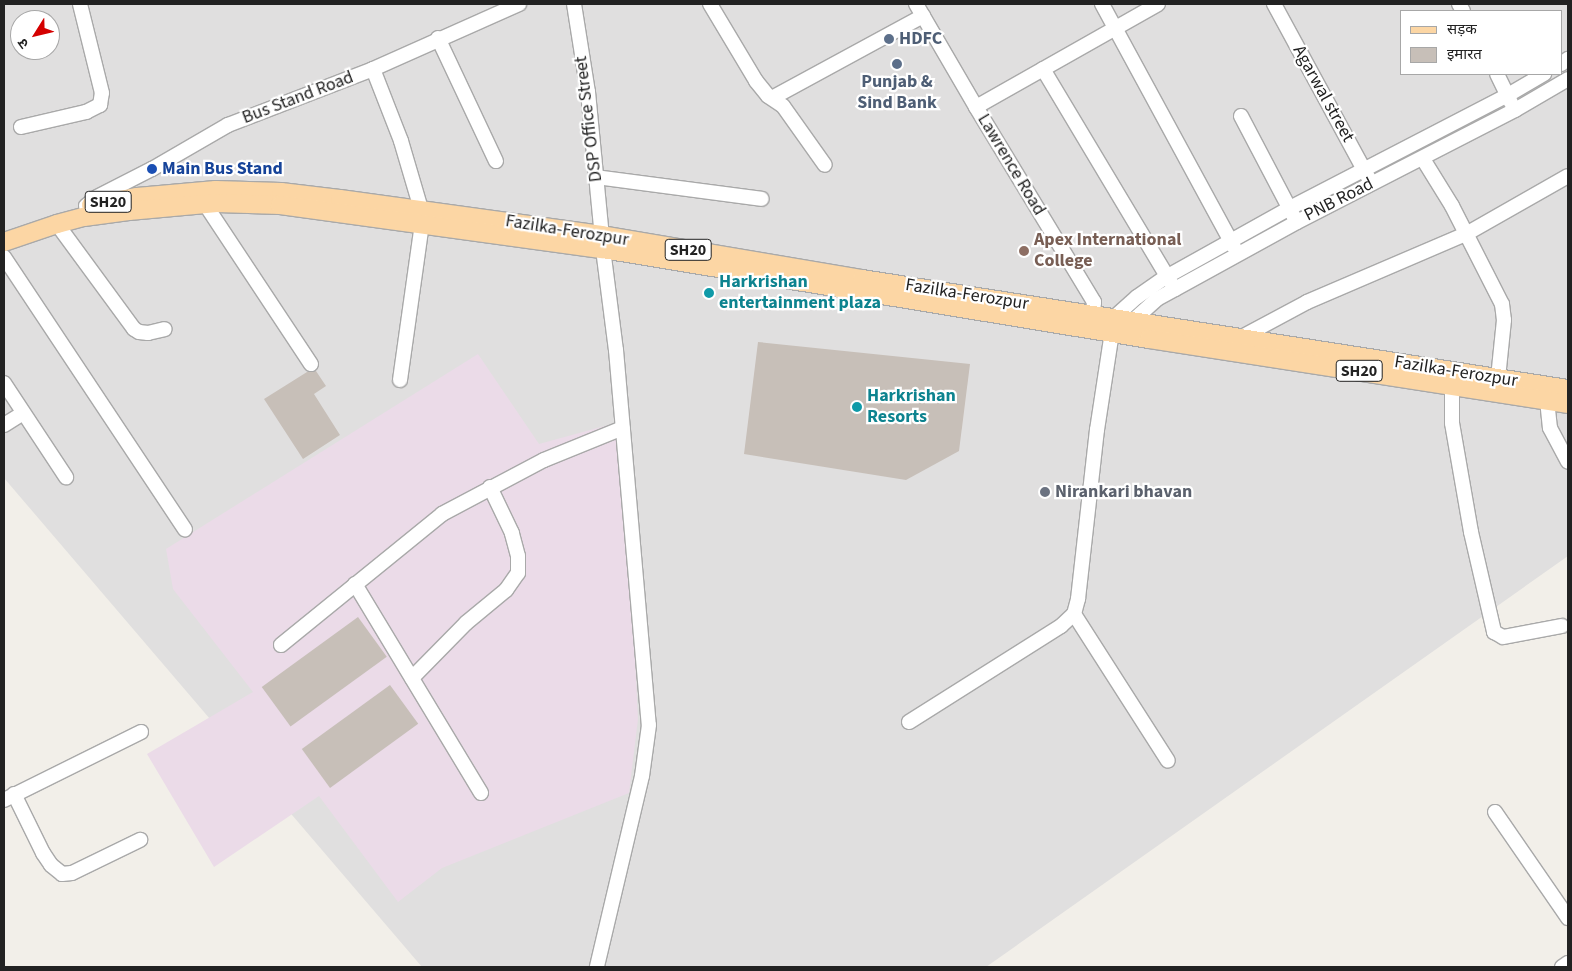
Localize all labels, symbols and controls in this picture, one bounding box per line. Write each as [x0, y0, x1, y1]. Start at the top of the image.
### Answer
north arrow [10, 10, 60, 60]
legend [1400, 10, 1562, 75]
text: सड़क [1447, 19, 1477, 40]
place label: HDFC [899, 28, 942, 50]
marker: HDFC [883, 33, 895, 45]
text: उ [13, 34, 34, 52]
street label: Agarwal street [1288, 42, 1358, 146]
text: इमारत [1447, 44, 1482, 65]
street label: DSP Office Street [571, 55, 607, 183]
marker: Punjab & Sind Bank [891, 58, 903, 70]
street label: Bus Stand Road [239, 67, 357, 129]
place label: Punjab & Sind Bank [857, 72, 937, 115]
street label: Lawrence Road [972, 110, 1050, 220]
place label: Main Bus Stand [162, 158, 283, 180]
marker: Main Bus Stand [146, 163, 158, 175]
street label: PNB Road [1301, 173, 1377, 227]
road number: SH20 [84, 188, 132, 216]
street label: Fazilka-Ferozpur [504, 211, 630, 251]
place label: Apex International College [1034, 230, 1182, 272]
road number: SH20 [664, 236, 712, 264]
marker: Apex International College [1018, 245, 1030, 257]
place label: Harkrishan entertainment plaza [719, 272, 881, 314]
street label: Fazilka-Ferozpur [904, 275, 1030, 315]
marker: Harkrishan entertainment plaza [703, 287, 715, 299]
street label: Fazilka-Ferozpur [1393, 352, 1519, 392]
road number: SH20 [1335, 358, 1383, 384]
place label: Harkrishan Resorts [867, 386, 956, 428]
marker: Harkrishan Resorts [851, 401, 863, 413]
place label: Nirankari bhavan [1055, 481, 1192, 503]
marker: Nirankari bhavan [1039, 486, 1051, 498]

